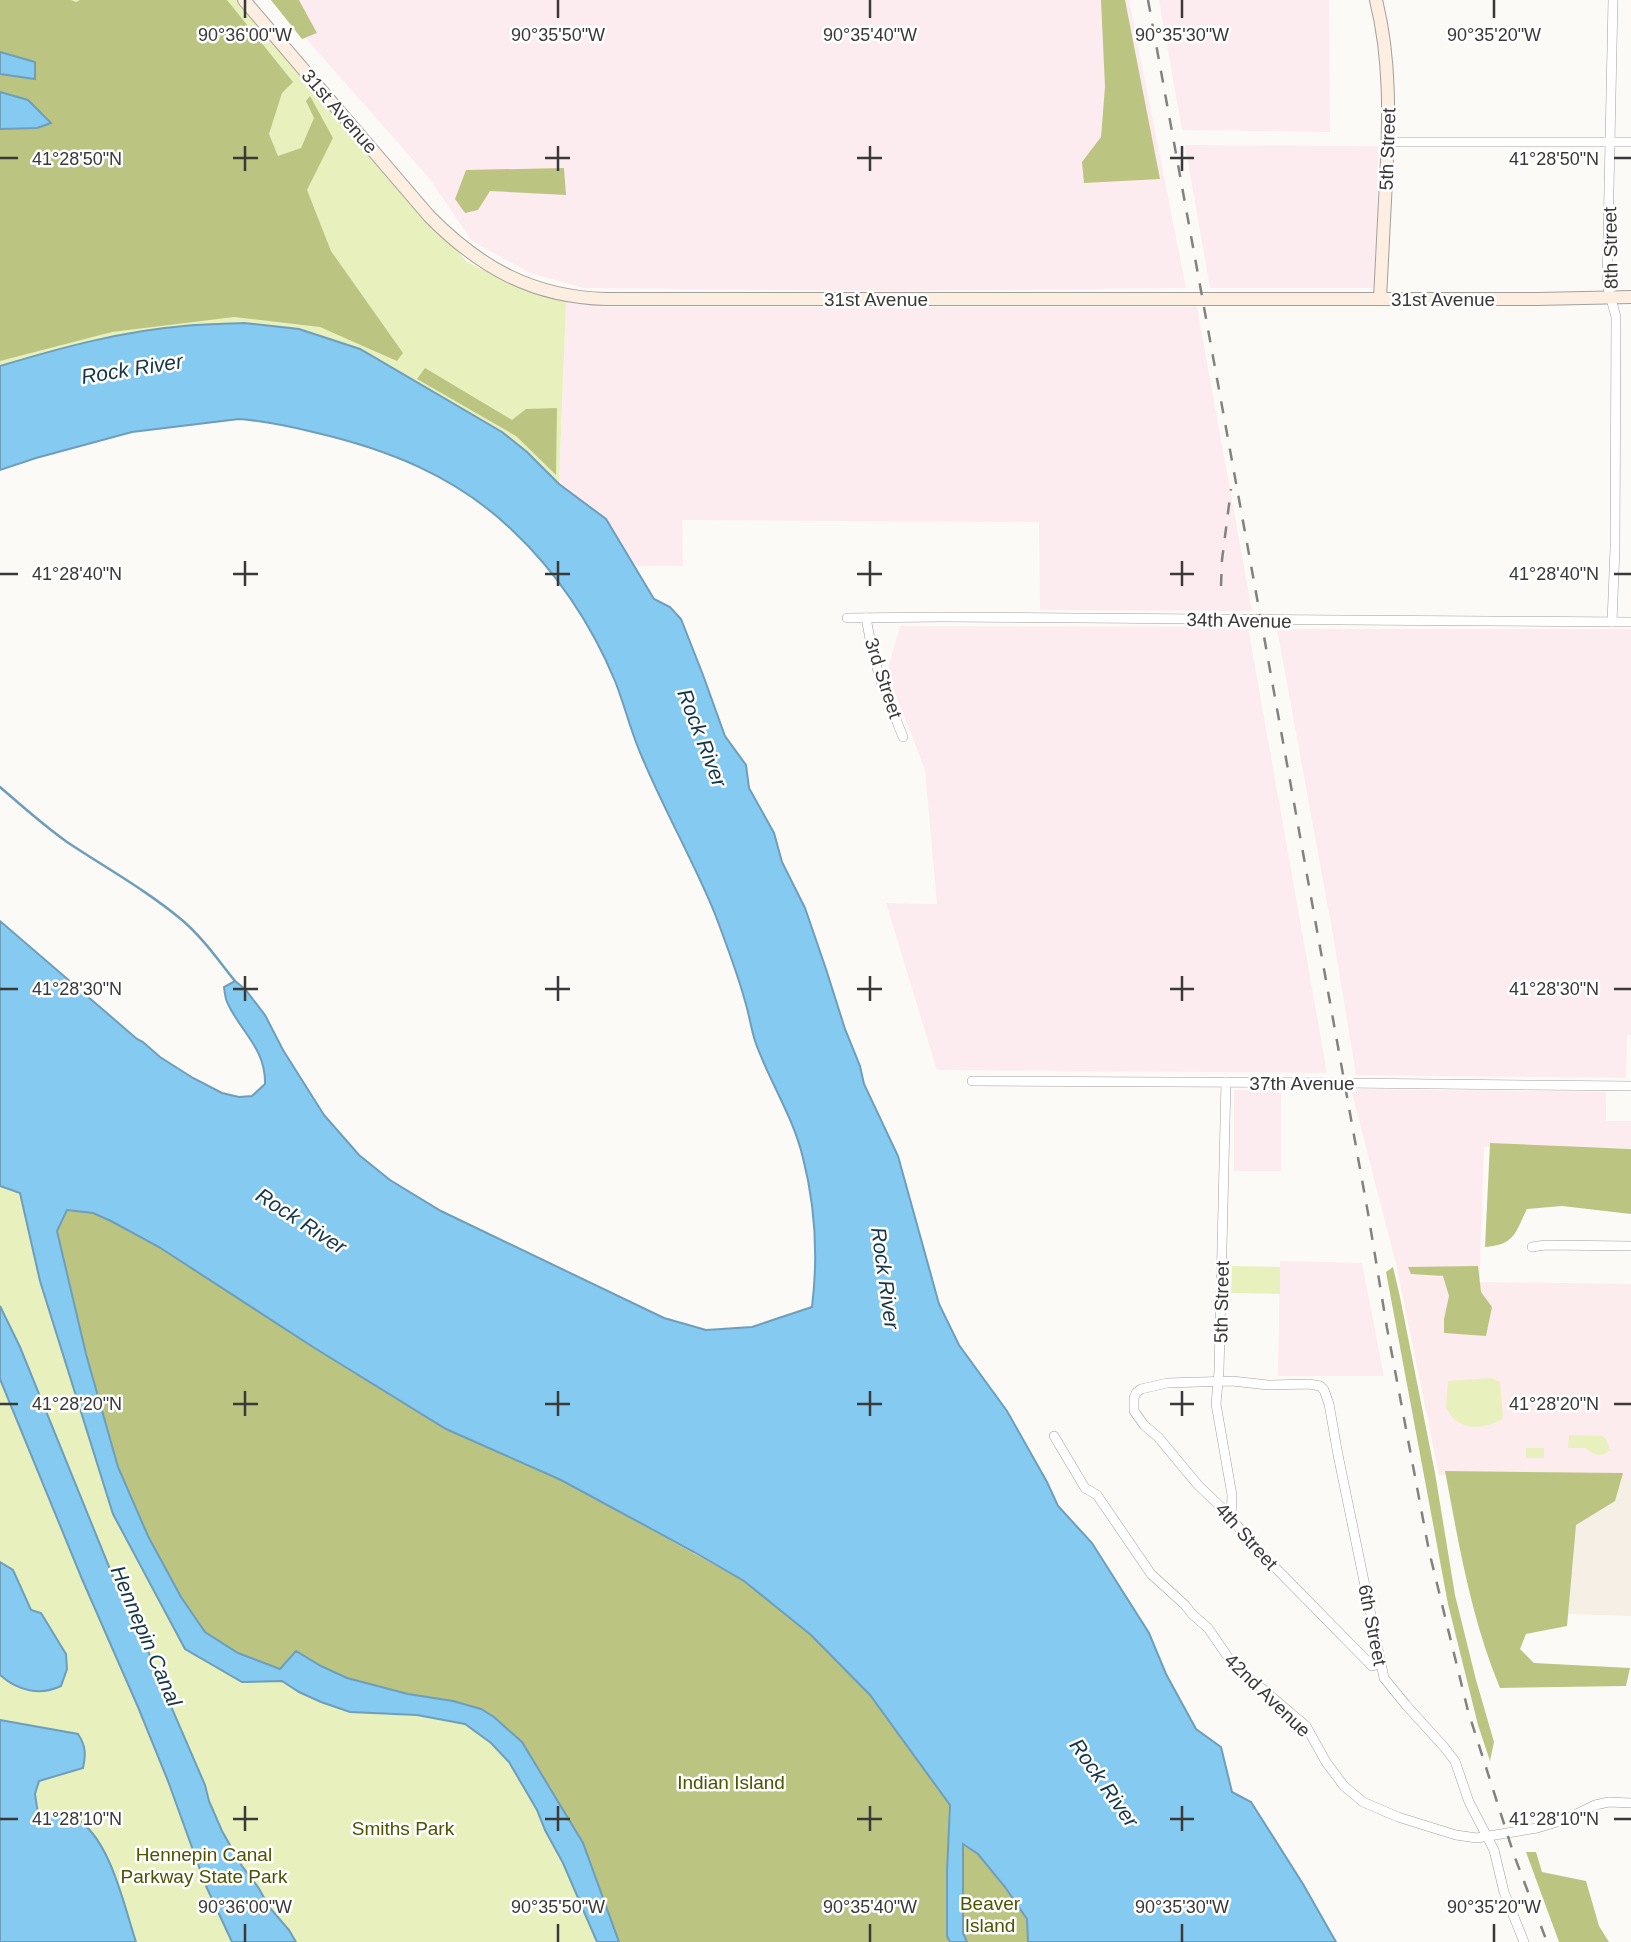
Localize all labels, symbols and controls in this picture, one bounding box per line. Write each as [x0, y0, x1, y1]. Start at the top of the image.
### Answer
text: 90°36'00"W [198, 25, 292, 45]
text: 90°35'50"W [511, 25, 605, 45]
text: 90°35'40"W [823, 25, 917, 45]
text: 90°35'30"W [1135, 25, 1229, 45]
text: 90°35'20"W [1447, 25, 1541, 45]
street label: 31st Avenue [298, 65, 382, 158]
street label: 5th Street [1376, 107, 1399, 191]
text: 41°28'50"N [32, 149, 122, 169]
text: 41°28'50"N [1509, 149, 1599, 169]
street label: 8th Street [1599, 206, 1622, 289]
street label: 31st Avenue [824, 289, 928, 310]
street label: 31st Avenue [1391, 289, 1495, 310]
water label: Rock River [79, 349, 185, 388]
text: 41°28'40"N [32, 564, 122, 584]
text: 41°28'40"N [1509, 564, 1599, 584]
street label: 34th Avenue [1186, 609, 1292, 632]
street label: 3rd Street [861, 635, 907, 722]
water label: Rock River [673, 686, 732, 791]
text: 41°28'30"N [32, 979, 122, 999]
text: 41°28'30"N [1509, 979, 1599, 999]
street label: 37th Avenue [1249, 1073, 1355, 1094]
water label: Rock River [252, 1183, 351, 1259]
water label: Rock River [867, 1225, 904, 1331]
street label: 5th Street [1210, 1260, 1233, 1343]
text: 41°28'20"N [32, 1394, 122, 1414]
text: 41°28'20"N [1509, 1394, 1599, 1414]
street label: 4th Street [1211, 1499, 1282, 1575]
water label: Hennepin Canal [106, 1562, 187, 1711]
street label: 6th Street [1354, 1583, 1391, 1668]
street label: 42nd Avenue [1221, 1649, 1315, 1741]
water label: Rock River [1066, 1734, 1144, 1832]
park label: Indian Island [677, 1772, 785, 1793]
text: 41°28'10"N [32, 1809, 122, 1829]
text: 41°28'10"N [1509, 1809, 1599, 1829]
park label: Smiths Park [352, 1818, 455, 1839]
park label: Hennepin Canal Parkway State Park [121, 1844, 288, 1887]
park label: Beaver Island [960, 1893, 1021, 1936]
text: 90°36'00"W [198, 1897, 292, 1917]
text: 90°35'50"W [511, 1897, 605, 1917]
text: 90°35'40"W [823, 1897, 917, 1917]
text: 90°35'30"W [1135, 1897, 1229, 1917]
text: 90°35'20"W [1447, 1897, 1541, 1917]

